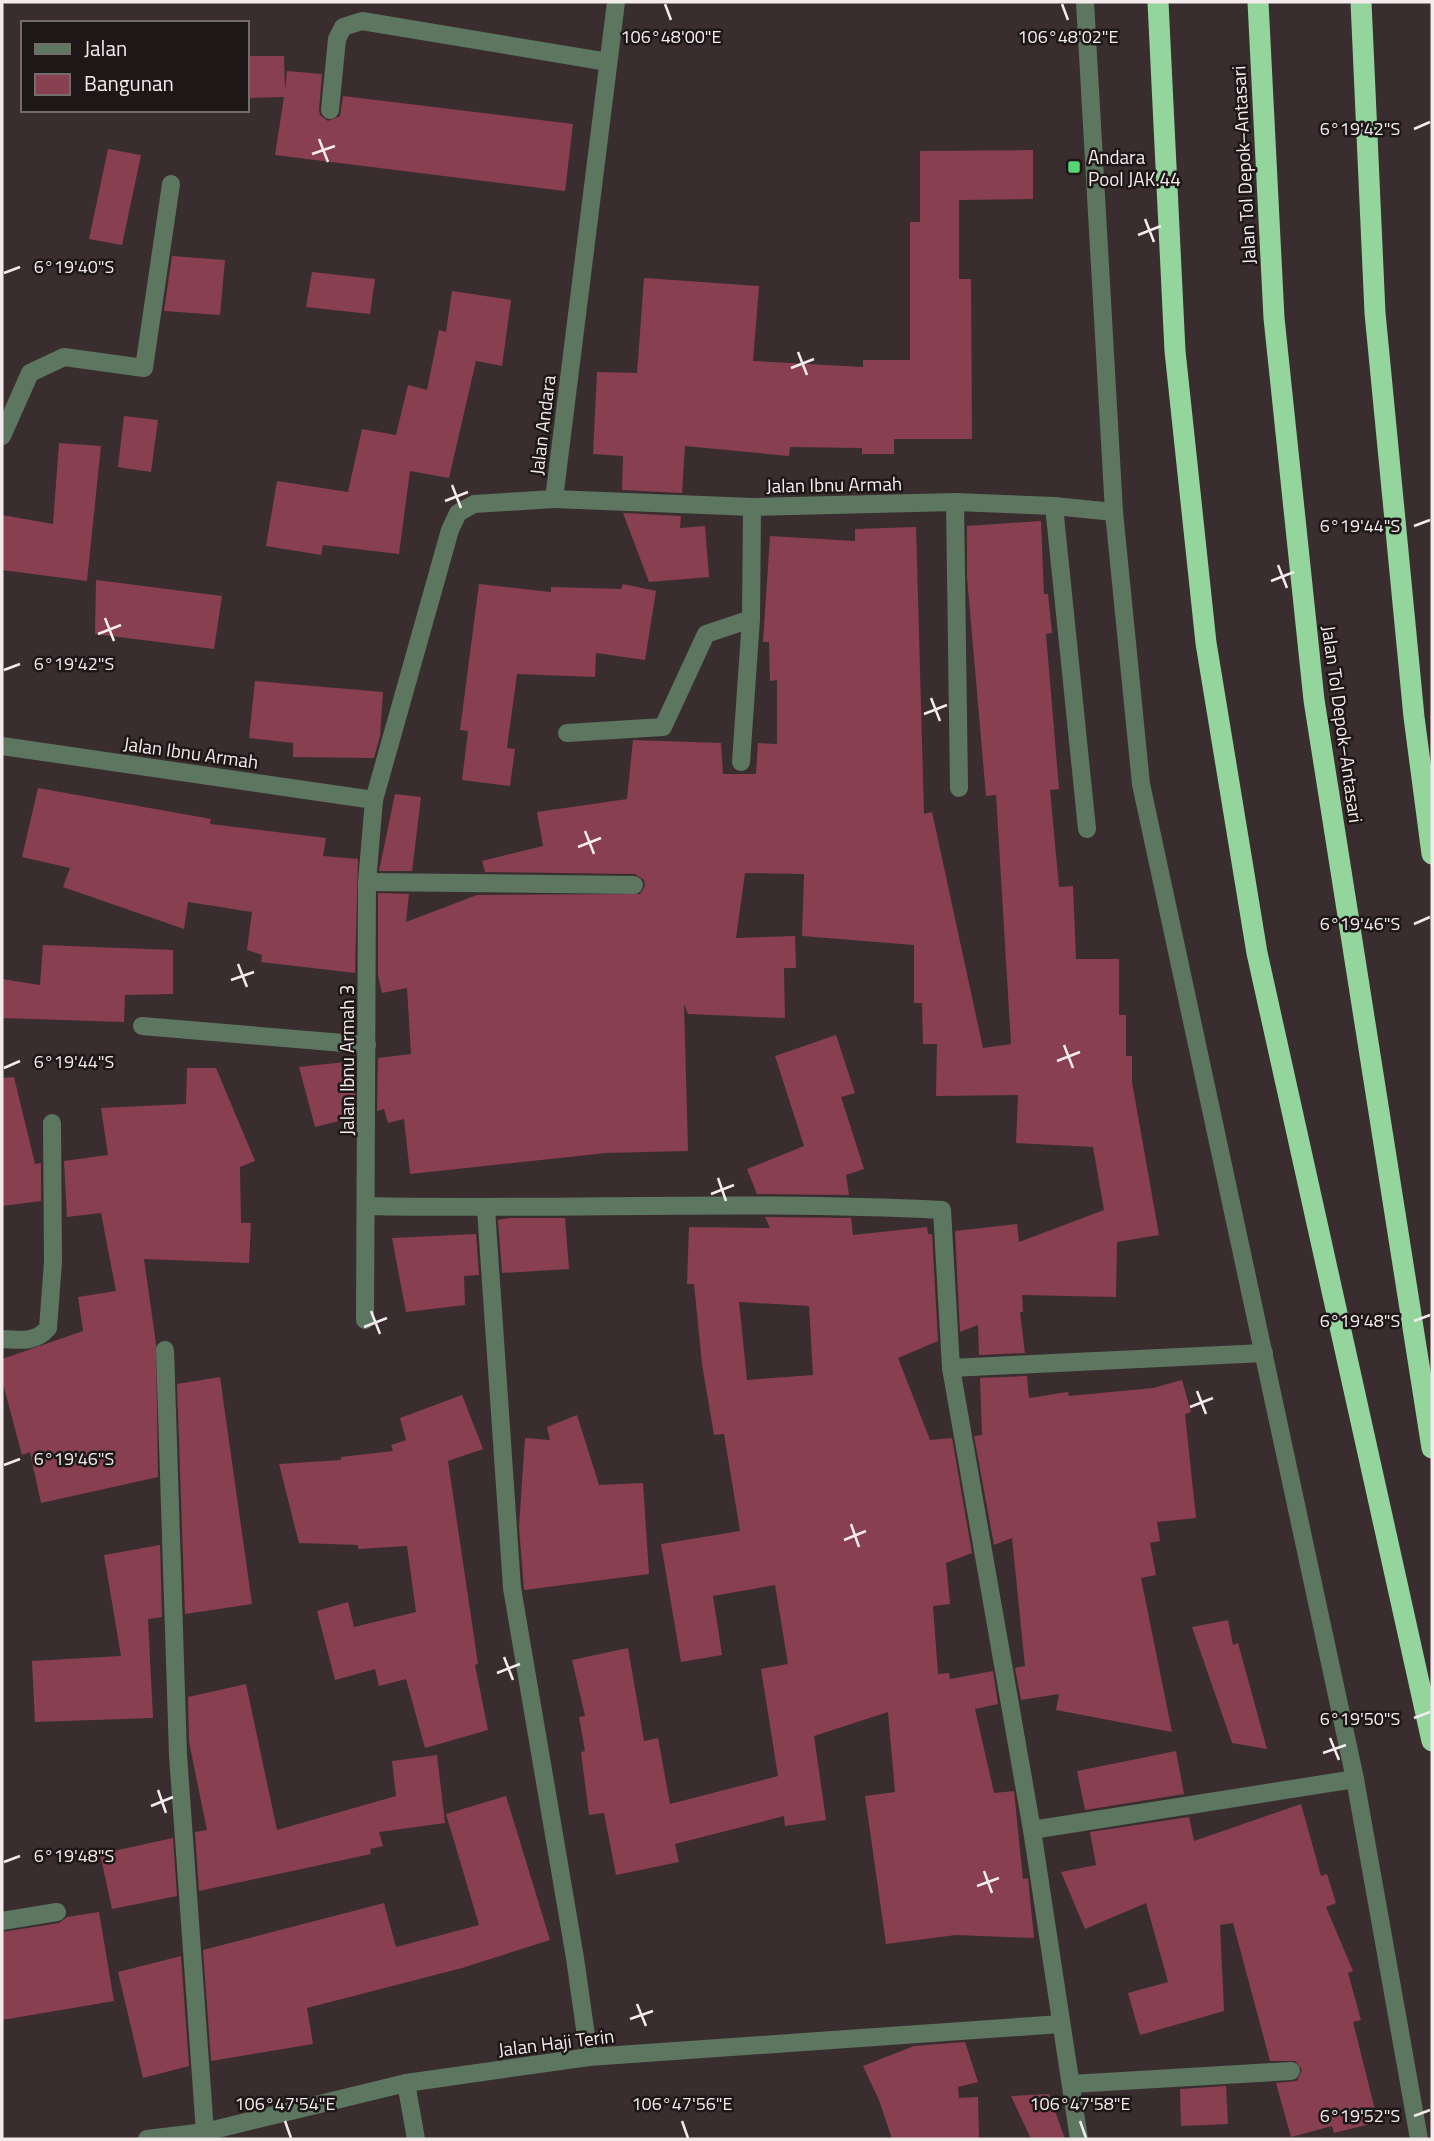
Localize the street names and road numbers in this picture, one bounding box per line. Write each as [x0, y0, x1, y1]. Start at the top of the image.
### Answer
street label: Jalan Tol Depok–Antasari [1223, 65, 1263, 265]
street label: Jalan Andara [521, 373, 563, 477]
street label: Jalan Ibnu Armah [766, 468, 902, 500]
street label: Jalan Tol Depok–Antasari [1315, 623, 1371, 825]
street label: Jalan Ibnu Armah [122, 728, 260, 776]
street label: Jalan Ibnu Armah 3 [332, 985, 361, 1135]
street label: Jalan Haji Terin [496, 2020, 616, 2064]

